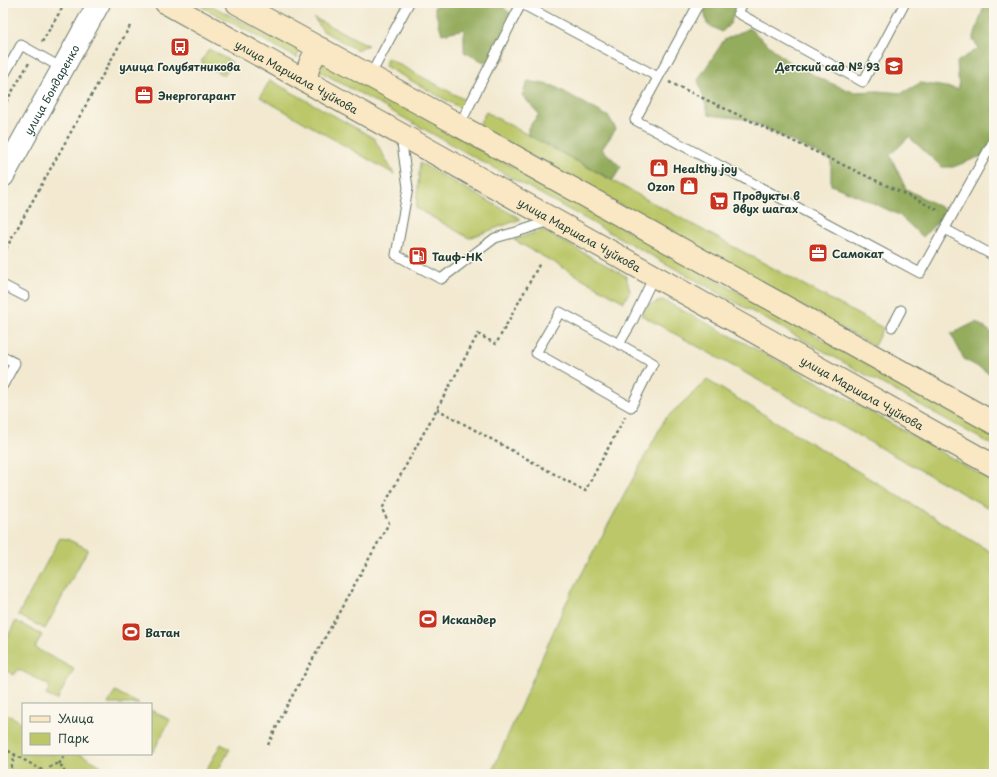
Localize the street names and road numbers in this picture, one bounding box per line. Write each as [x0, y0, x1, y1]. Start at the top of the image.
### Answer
street label: улица Маршала Чуйкова [232, 35, 362, 118]
street label: улица Бондаренко [19, 41, 83, 138]
street label: улица Маршала Чуйкова [515, 193, 644, 276]
street label: улица Маршала Чуйкова [798, 351, 927, 434]

